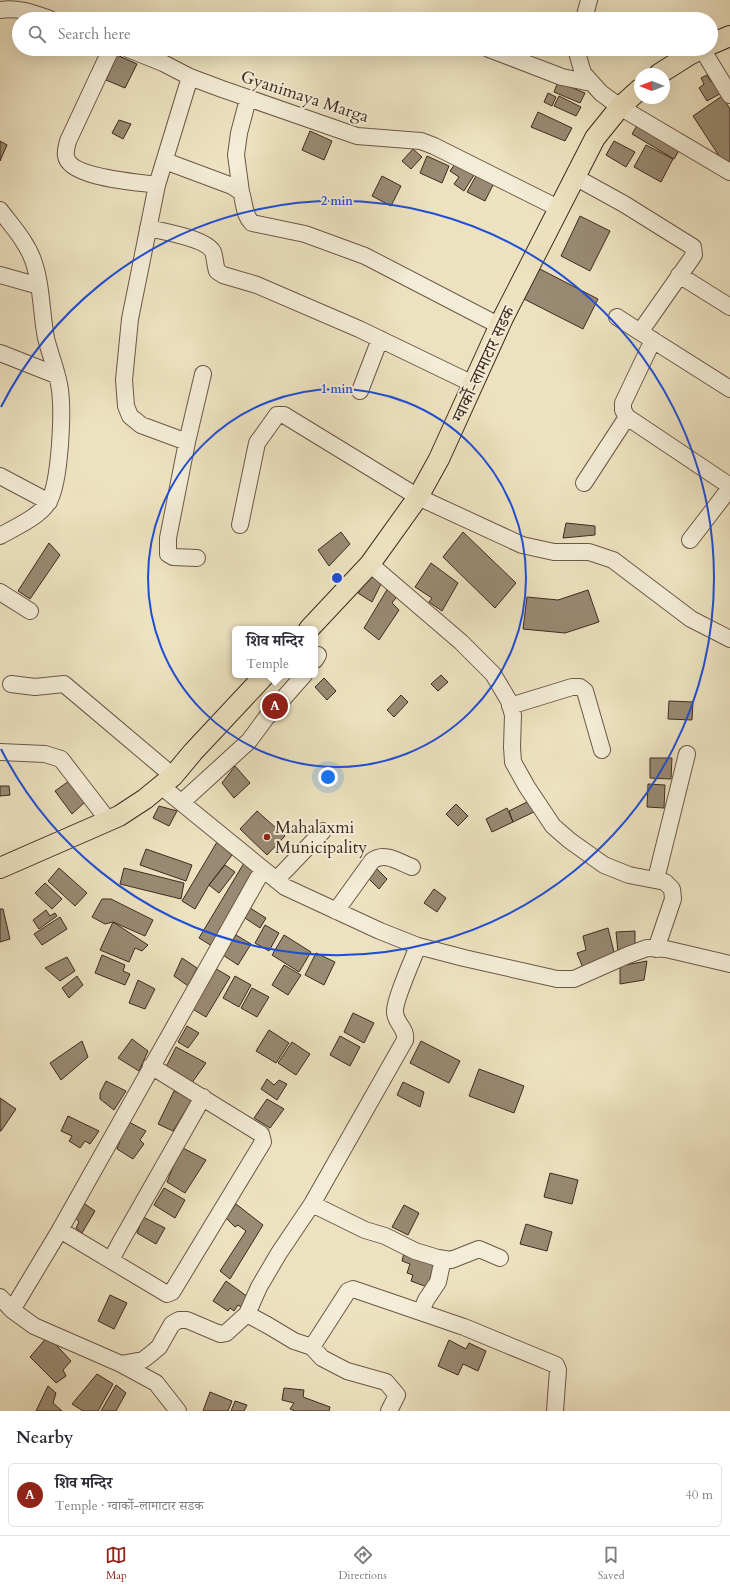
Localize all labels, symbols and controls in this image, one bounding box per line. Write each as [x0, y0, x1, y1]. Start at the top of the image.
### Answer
search box [12, 12, 718, 56]
icon: search [26, 23, 48, 45]
text: Search here [58, 24, 131, 44]
street label: Gyanimaya Marga [238, 65, 372, 128]
north arrow [634, 68, 670, 104]
text: 2 min [321, 193, 353, 209]
street label: ग्वार्को-लामाटार सडक [446, 302, 521, 427]
text: 1 min [321, 381, 353, 397]
centre of rings [330, 571, 344, 585]
popup [232, 626, 318, 678]
text: शिव मन्दिर [246, 631, 304, 651]
text: Temple [246, 655, 289, 673]
pin: A [262, 691, 288, 721]
your location [318, 767, 338, 787]
place label: Mahalaxmi Municipality [275, 816, 367, 859]
marker: Mahalaxmi Municipality [262, 832, 272, 842]
text: Nearby [16, 1426, 73, 1449]
text: शिव मन्दिर [55, 1473, 112, 1493]
text: A [25, 1486, 35, 1504]
text: 40 m [685, 1486, 713, 1504]
text: Temple · ग्वार्को-लामाटार सडक [55, 1497, 203, 1515]
tab: Map [105, 1544, 127, 1583]
tab: Directions [338, 1544, 387, 1583]
tab: Saved [598, 1544, 625, 1583]

